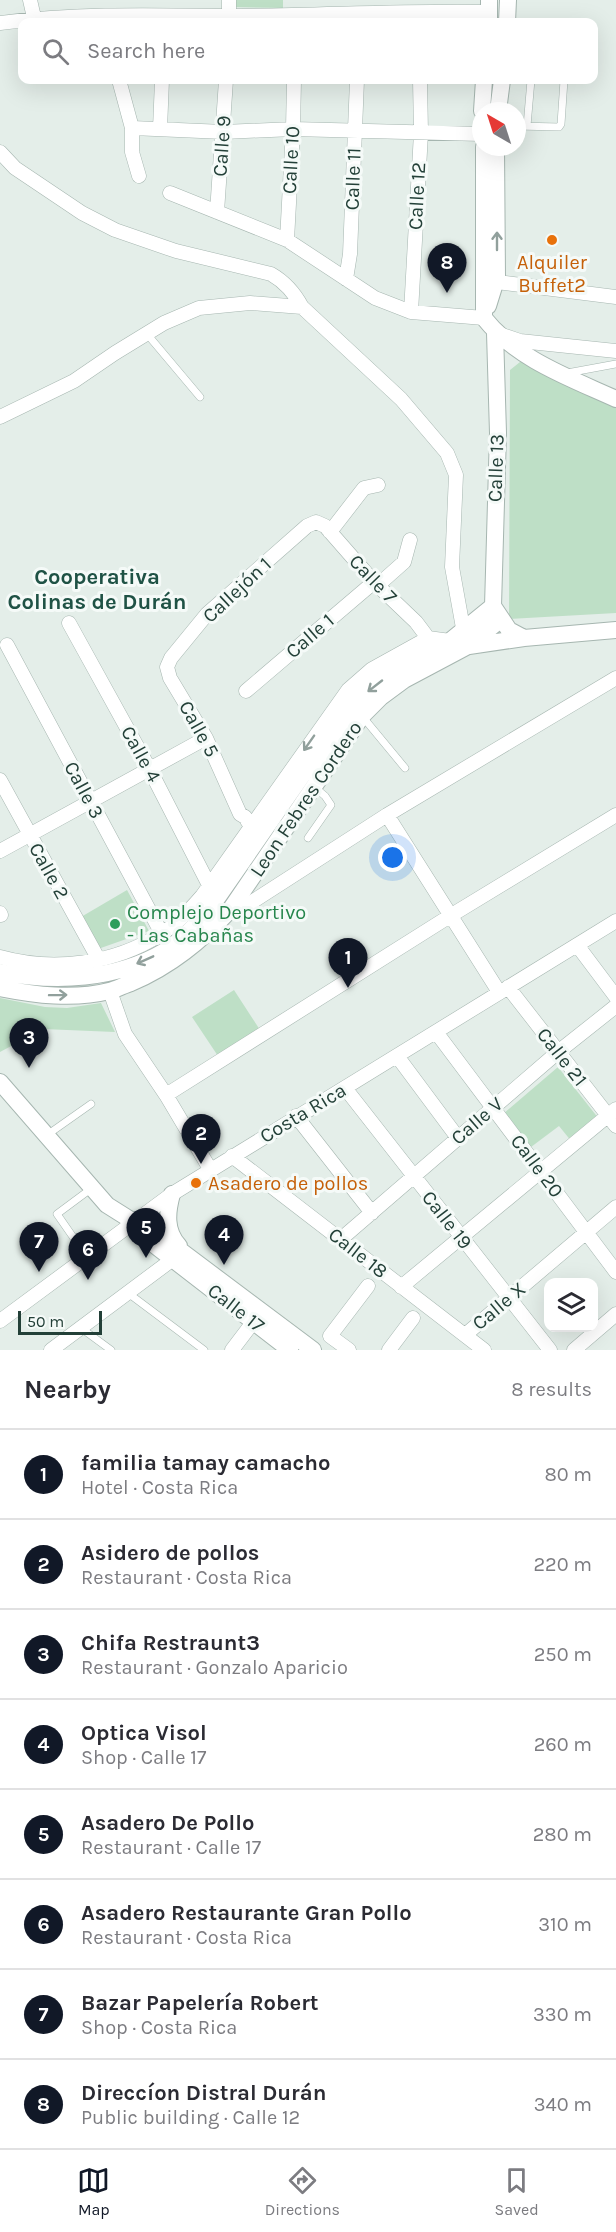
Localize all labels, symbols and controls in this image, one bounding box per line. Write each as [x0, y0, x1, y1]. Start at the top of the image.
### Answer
search box [18, 18, 598, 84]
icon: search [39, 35, 72, 68]
text: Search here [87, 38, 205, 64]
north arrow [472, 102, 526, 156]
street label: Calle 9 [208, 115, 236, 177]
street label: Calle 10 [278, 125, 304, 195]
street label: Calle 11 [340, 147, 366, 211]
street label: Calle 12 [404, 162, 430, 230]
one-way arrow [491, 232, 503, 252]
marker: Alquiler Buffet2 [545, 233, 559, 247]
pin: 8 [428, 244, 466, 293]
place label: Alquiler Buffet2 [517, 251, 588, 297]
street label: Calle 13 [483, 434, 509, 502]
street label: Calle 7 [344, 550, 402, 609]
street label: Callejón 1 [198, 552, 276, 628]
district label: Cooperativa Colinas de Durán [8, 564, 186, 615]
street label: Calle 1 [281, 609, 339, 663]
one-way arrow [368, 679, 384, 692]
street label: Calle 5 [174, 697, 224, 761]
street label: Leon Febres Cordero [245, 717, 367, 881]
street label: Calle 4 [116, 722, 166, 786]
one-way arrow [303, 735, 315, 751]
street label: Calle 3 [59, 758, 109, 822]
street label: Calle 2 [24, 839, 74, 903]
your location [378, 843, 407, 872]
place label: Complejo Deportivo - Las Cabañas [127, 901, 306, 947]
marker: Complejo Deportivo - Las Cabañas [108, 917, 122, 931]
pin: 1 [328, 938, 368, 988]
one-way arrow [136, 955, 154, 966]
one-way arrow [47, 989, 67, 1001]
pin: 3 [9, 1018, 48, 1068]
street label: Calle 21 [532, 1023, 592, 1091]
street label: Costa Rica [256, 1078, 350, 1148]
street label: Calle V [447, 1092, 507, 1150]
pin: 2 [182, 1114, 220, 1164]
street label: Calle 20 [506, 1130, 568, 1202]
place label: Asadero de pollos [208, 1172, 368, 1195]
marker: Asadero de pollos [189, 1176, 203, 1190]
street label: Calle 19 [417, 1186, 477, 1254]
pin: 5 [126, 1208, 166, 1258]
pin: 4 [204, 1216, 244, 1265]
pin: 7 [20, 1222, 58, 1272]
street label: Calle 18 [324, 1223, 392, 1283]
pin: 6 [68, 1230, 107, 1280]
street label: Calle X [468, 1277, 530, 1335]
map controls [544, 1278, 598, 1332]
button: layers [544, 1278, 598, 1332]
street label: Calle 17 [203, 1279, 269, 1338]
scale bar [18, 1308, 102, 1336]
text: 50 m [27, 1312, 64, 1331]
text: Nearby [24, 1374, 111, 1405]
text: 8 results [511, 1378, 592, 1401]
text: familia tamay camacho [81, 1450, 330, 1476]
text: 1 [40, 1463, 47, 1486]
text: 80 m [544, 1463, 592, 1486]
text: Hotel · Costa Rica [81, 1476, 238, 1499]
text: Asidero de pollos [81, 1540, 259, 1566]
text: 2 [37, 1553, 50, 1576]
text: 220 m [533, 1553, 592, 1576]
text: Restaurant · Costa Rica [81, 1566, 292, 1589]
text: Chifa Restraunt3 [81, 1630, 260, 1656]
text: 3 [37, 1643, 50, 1666]
text: 250 m [534, 1643, 592, 1666]
text: Restaurant · Gonzalo Aparicio [81, 1656, 348, 1679]
text: Optica Visol [81, 1720, 207, 1746]
text: 4 [38, 1733, 49, 1756]
text: 260 m [534, 1733, 592, 1756]
text: Shop · Calle 17 [81, 1746, 206, 1769]
text: Asadero De Pollo [81, 1810, 254, 1836]
text: 5 [38, 1823, 49, 1846]
text: 280 m [533, 1823, 592, 1846]
text: Restaurant · Calle 17 [81, 1836, 261, 1859]
text: Asadero Restaurante Gran Pollo [81, 1900, 412, 1926]
text: 6 [37, 1913, 50, 1936]
text: 310 m [538, 1913, 592, 1936]
text: Restaurant · Costa Rica [81, 1926, 292, 1949]
text: Bazar Papelería Robert [81, 1990, 319, 2016]
text: 7 [39, 2003, 48, 2026]
text: 330 m [533, 2003, 592, 2026]
text: Shop · Costa Rica [81, 2016, 237, 2039]
text: Direccíon Distral Durán [81, 2080, 326, 2106]
text: 8 [37, 2093, 50, 2116]
text: 340 m [534, 2093, 592, 2116]
text: Public building · Calle 12 [81, 2106, 300, 2129]
tab: Map [77, 2164, 110, 2219]
tab: Directions [265, 2164, 340, 2219]
tab: Saved [495, 2164, 539, 2219]

